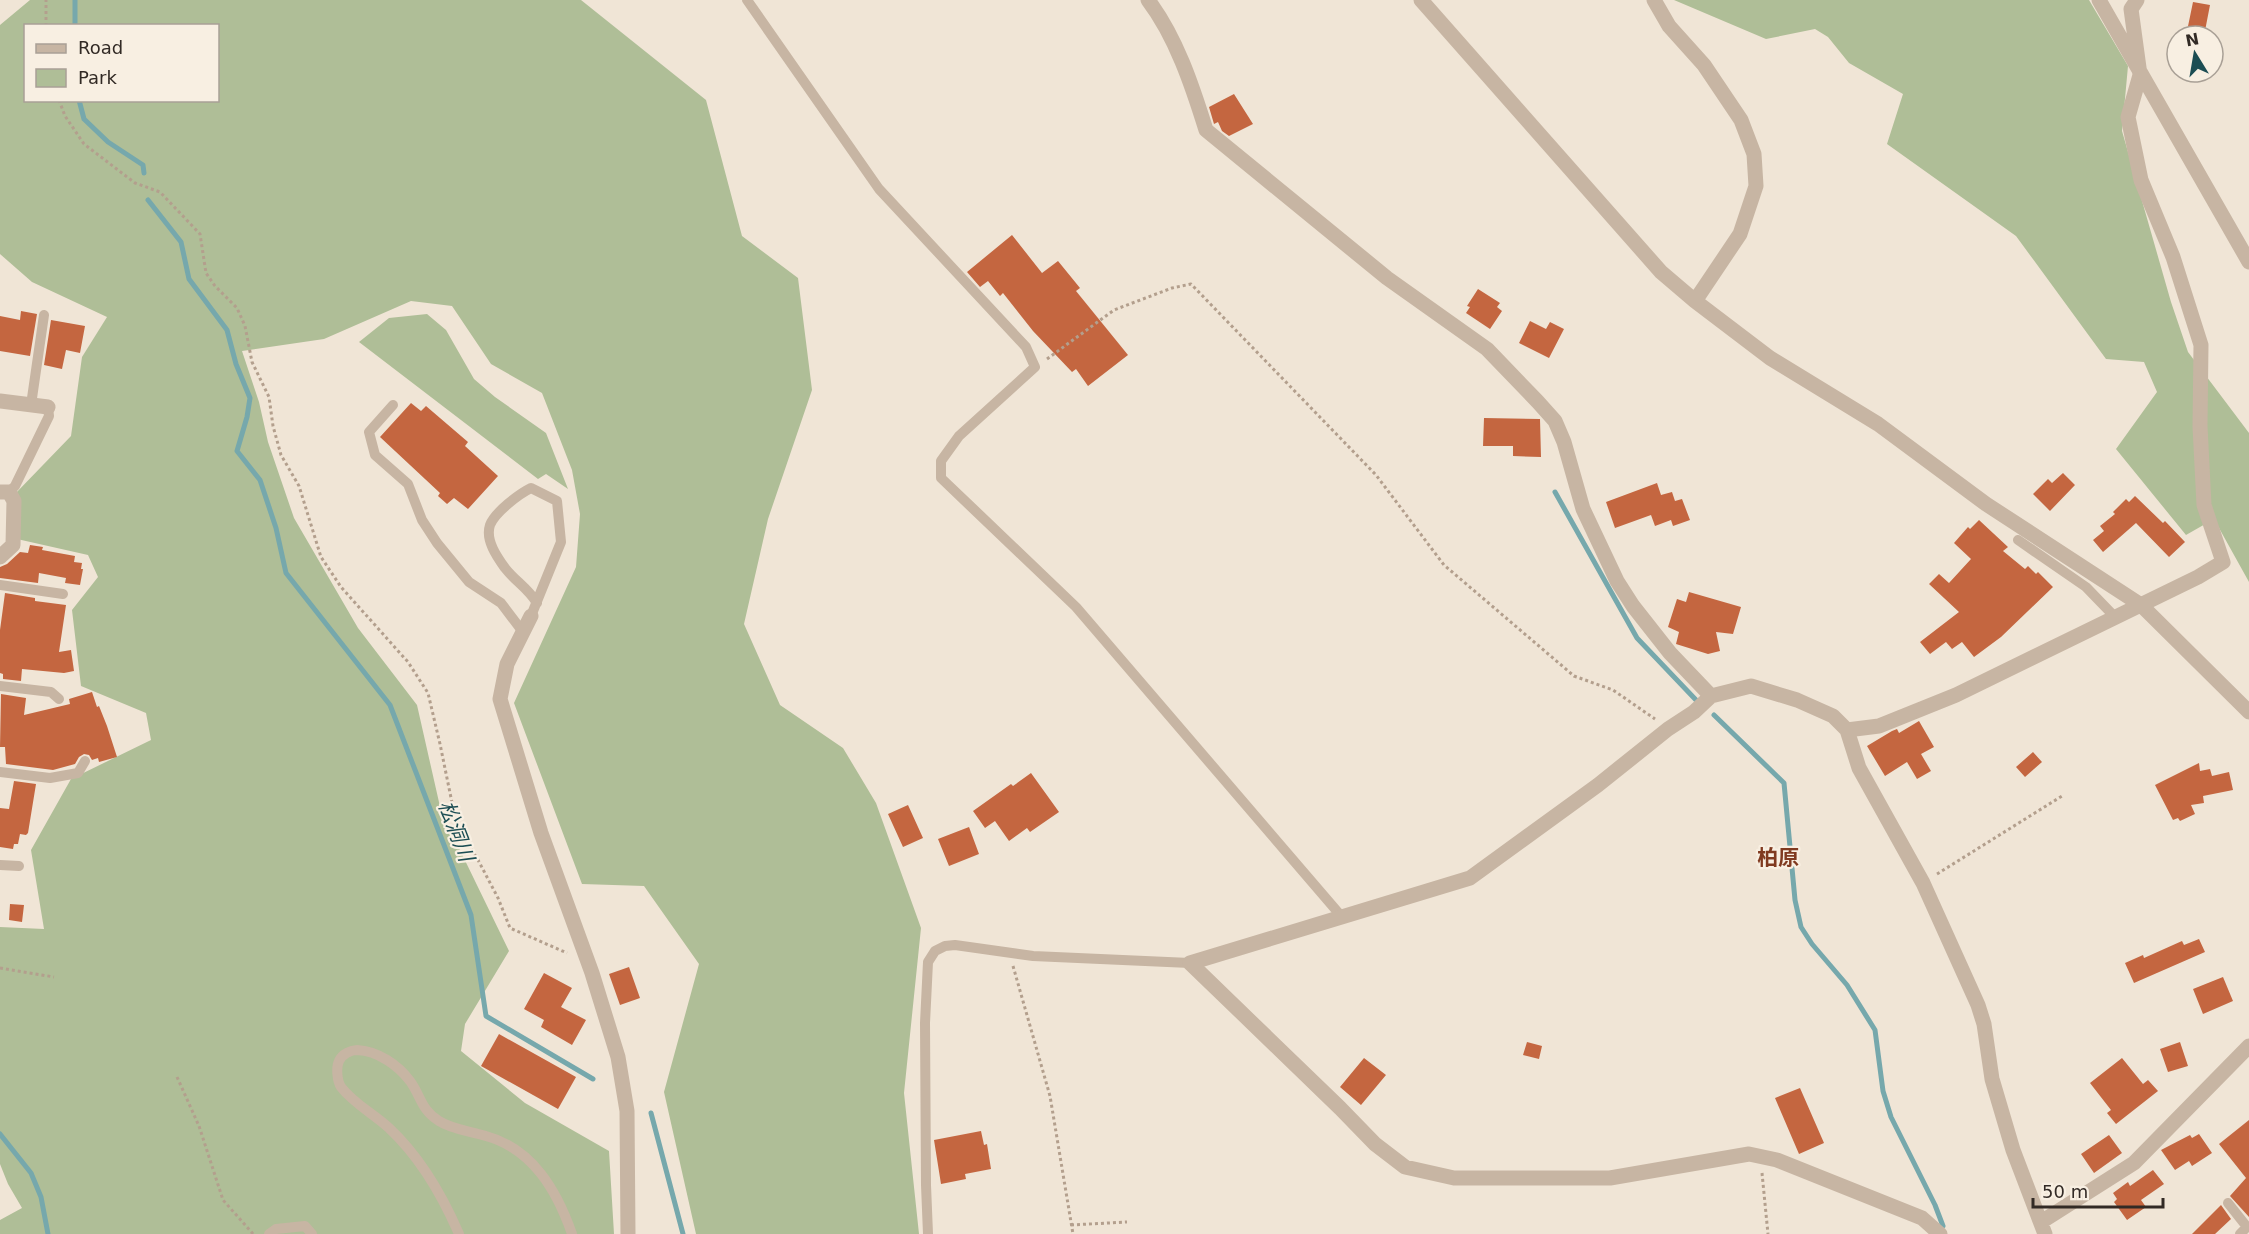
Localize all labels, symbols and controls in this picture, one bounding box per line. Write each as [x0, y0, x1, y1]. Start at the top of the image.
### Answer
legend [24, 24, 219, 102]
north arrow [2165, 24, 2225, 84]
text: N [2184, 29, 2201, 50]
text: Road [78, 37, 123, 58]
text: Park [78, 67, 117, 88]
water label: 松洞川 [434, 797, 479, 867]
district label: 柏原 [1757, 846, 1799, 870]
scale bar [2033, 1171, 2164, 1209]
text: 50 m [2042, 1181, 2088, 1202]

